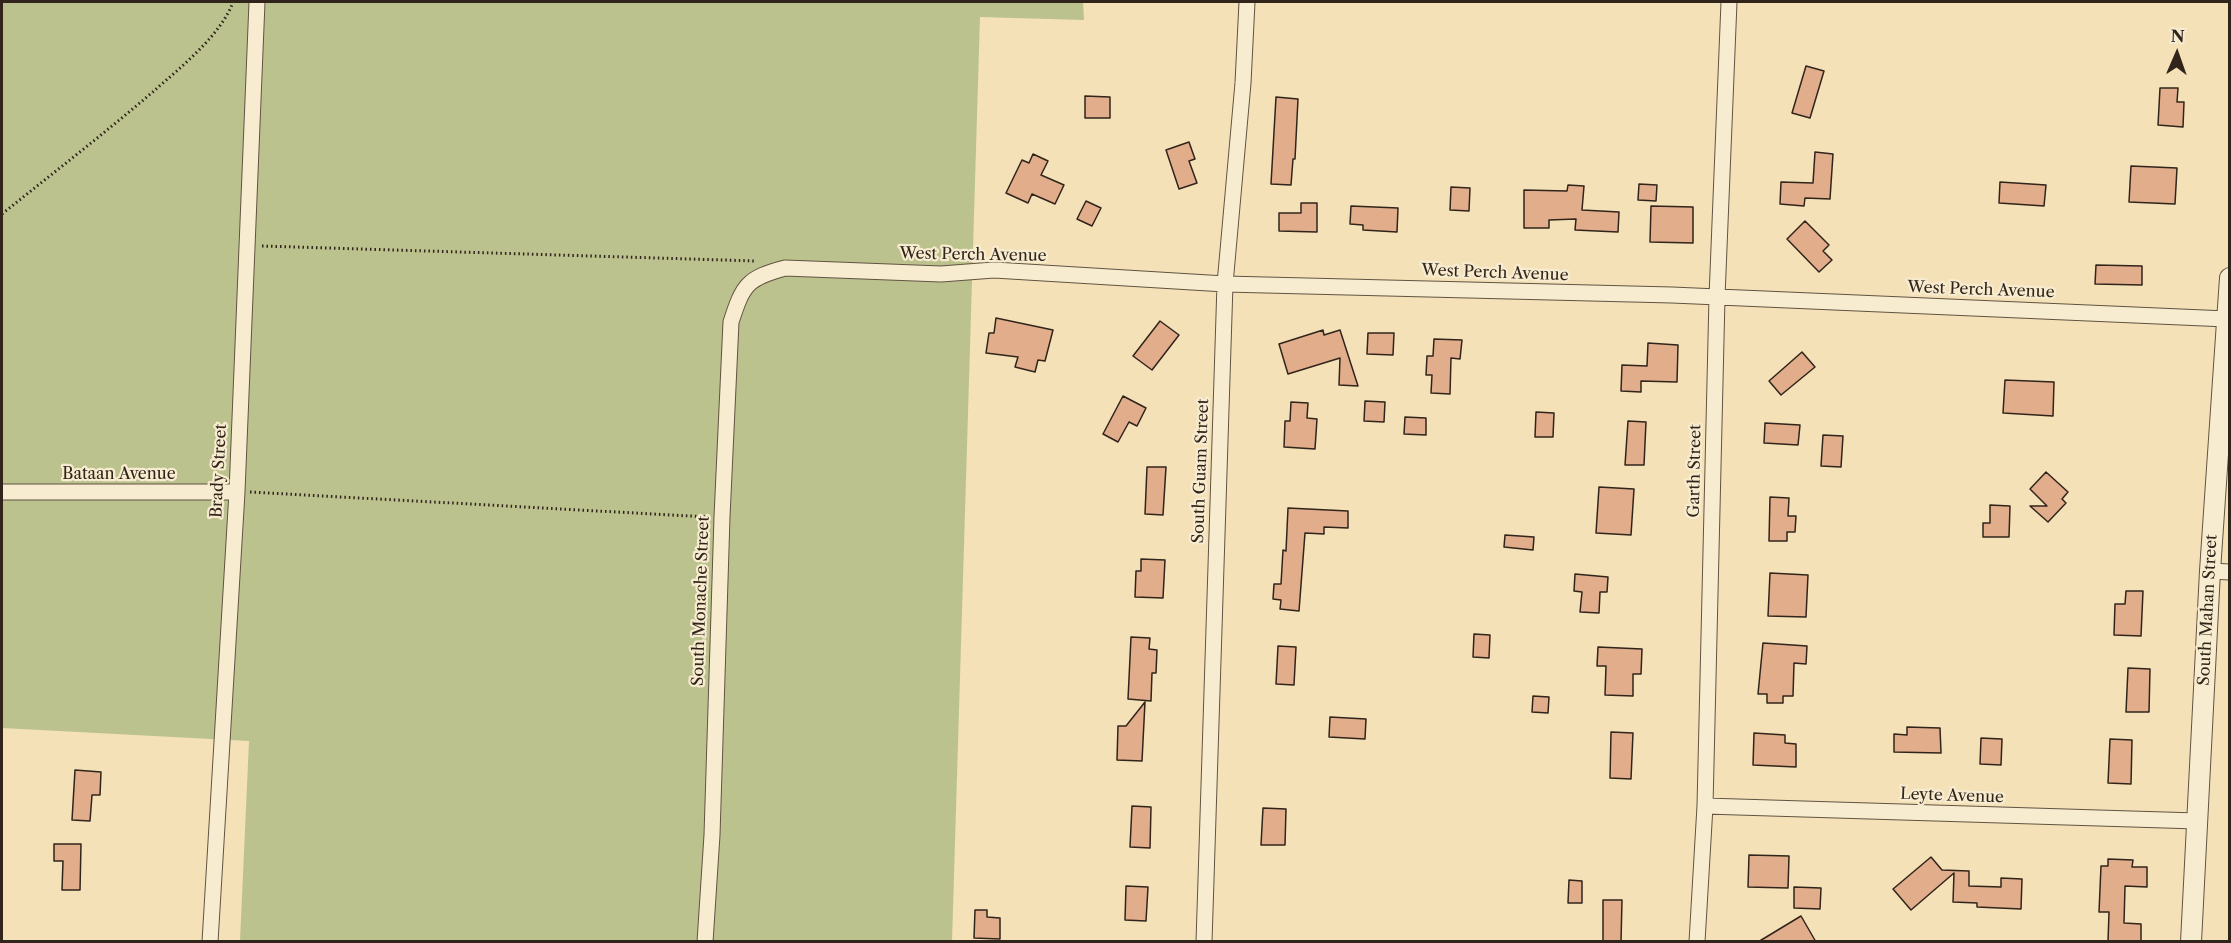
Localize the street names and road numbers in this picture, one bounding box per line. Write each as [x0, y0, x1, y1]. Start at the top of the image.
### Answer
street label: West Perch Avenue [899, 244, 1047, 266]
street label: West Perch Avenue [1421, 261, 1569, 285]
street label: West Perch Avenue [1907, 278, 2055, 302]
street label: South Guam Street [1189, 398, 1213, 544]
street label: Brady Street [207, 423, 231, 519]
street label: Garth Street [1685, 424, 1705, 518]
street label: Bataan Avenue [62, 464, 176, 484]
street label: South Monache Street [688, 516, 714, 686]
street label: South Mahan Street [2194, 534, 2222, 686]
street label: Leyte Avenue [1900, 785, 2004, 807]

